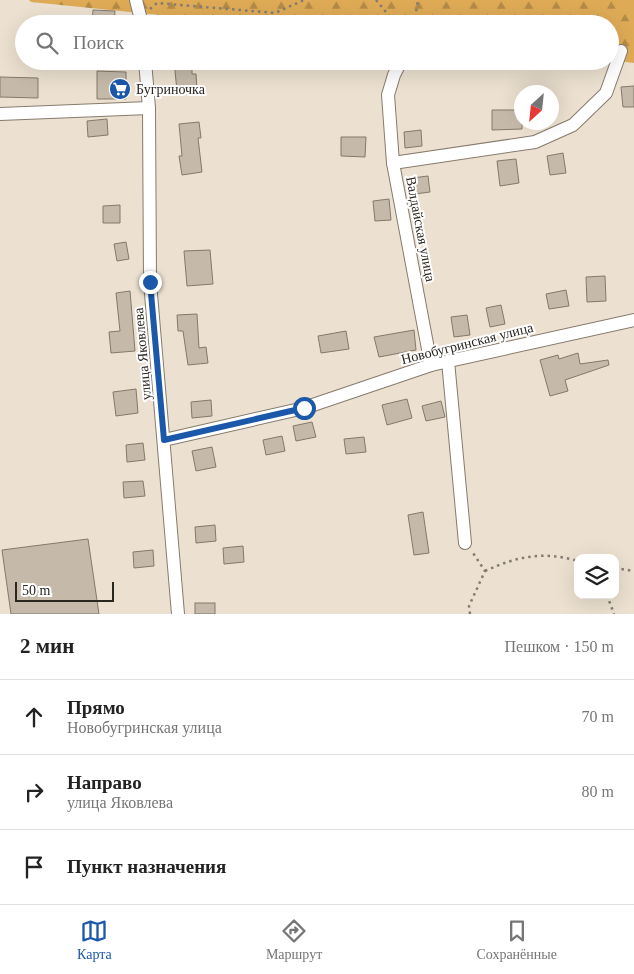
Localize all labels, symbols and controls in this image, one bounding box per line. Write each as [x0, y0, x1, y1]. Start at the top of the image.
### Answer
search box [15, 15, 619, 70]
icon: search [33, 29, 61, 57]
text: Поиск [73, 32, 124, 53]
supermarket icon: Бугриночка [108, 77, 132, 101]
place label: Бугриночка [136, 82, 206, 97]
north arrow [514, 85, 559, 130]
street label: Валдайская улица [403, 175, 438, 284]
route end [139, 271, 162, 294]
street label: улица Яковлева [131, 306, 154, 401]
street label: Новобугринская улица [400, 320, 535, 367]
route start [293, 397, 316, 420]
map controls [574, 554, 619, 599]
button: layers [574, 554, 619, 599]
scale bar [15, 579, 114, 602]
text: 50 m [22, 583, 50, 598]
text: 2 мин [20, 634, 74, 658]
text: Пешком · 150 m [504, 638, 614, 655]
text: Прямо [67, 697, 125, 718]
icon: ahead [20, 703, 48, 731]
text: 70 m [582, 708, 614, 725]
text: Новобугринская улица [67, 719, 222, 736]
text: Направо [67, 772, 142, 793]
icon: right [20, 778, 48, 806]
text: 80 m [582, 783, 614, 800]
text: улица Яковлева [67, 794, 173, 811]
icon: arrive [20, 853, 48, 881]
text: Пункт назначения [67, 856, 226, 877]
tab: Карта [77, 917, 112, 963]
tab: Маршрут [266, 917, 322, 963]
tab: Сохранённые [476, 917, 557, 963]

